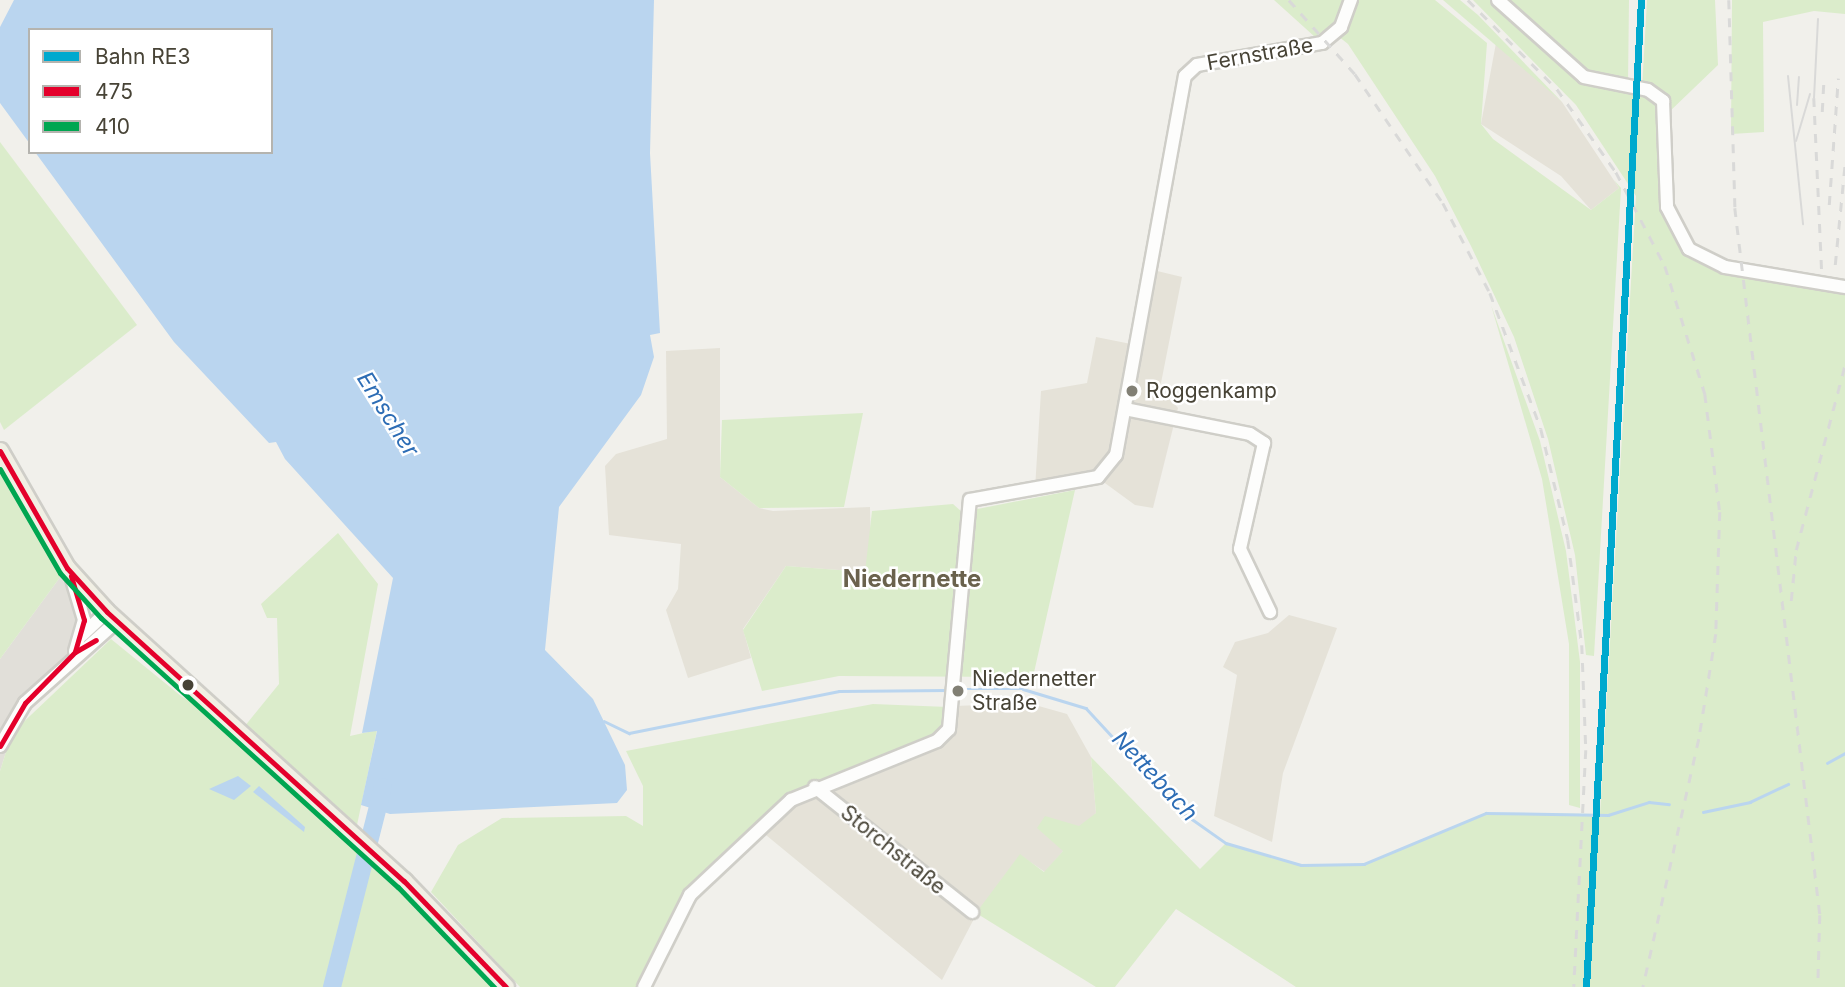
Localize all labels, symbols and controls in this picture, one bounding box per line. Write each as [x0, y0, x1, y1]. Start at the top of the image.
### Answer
legend [28, 28, 273, 154]
street label: Fernstraße [1205, 32, 1315, 76]
text: Bahn RE3 [95, 44, 190, 69]
text: 475 [95, 79, 133, 104]
text: 410 [95, 114, 130, 139]
water label: Emscher [351, 367, 425, 461]
place label: Roggenkamp [1146, 378, 1277, 404]
marker: Roggenkamp [1124, 383, 1140, 399]
district label: Niedernette [843, 565, 981, 593]
place label: Niedernetter Straße [972, 666, 1096, 716]
unlabelled marker [181, 678, 195, 692]
marker: Niedernetter Straße [950, 683, 966, 699]
water label: Nettebach [1106, 725, 1204, 827]
street label: Storchstraße [836, 800, 950, 900]

